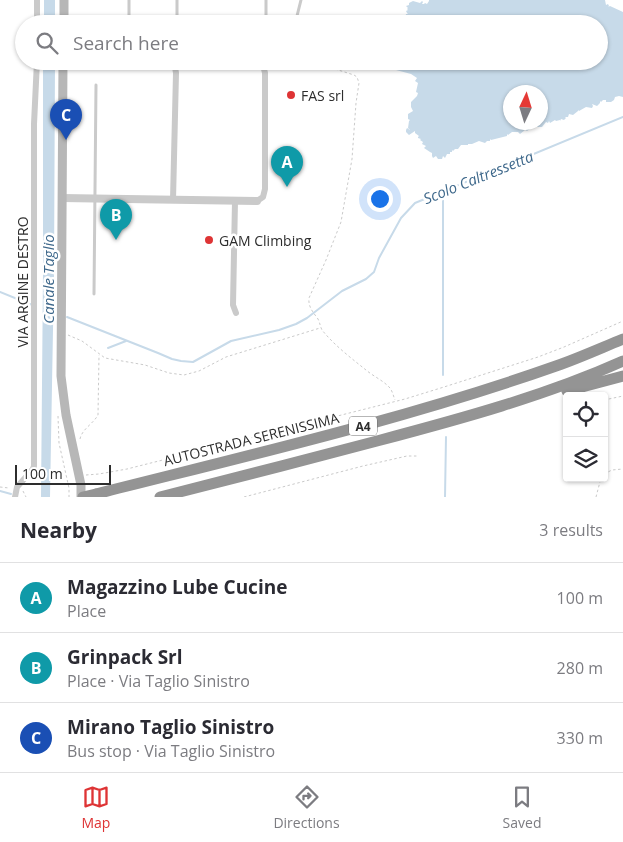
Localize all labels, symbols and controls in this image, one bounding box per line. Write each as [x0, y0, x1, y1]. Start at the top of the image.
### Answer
search box [15, 15, 608, 70]
icon: search [33, 29, 61, 57]
text: Search here [73, 30, 179, 56]
north arrow [503, 85, 548, 130]
place label: FAS srl [301, 86, 344, 105]
marker: FAS srl [285, 89, 297, 101]
pin: C [50, 99, 82, 140]
pin: A [271, 146, 303, 187]
water label: Scolo Caltressetta [420, 146, 537, 208]
your location [367, 186, 393, 212]
pin: B [100, 199, 132, 240]
street label: VIA ARGINE DESTRO [13, 216, 32, 348]
place label: GAM Climbing [219, 231, 312, 250]
water label: Canale Taglio [38, 234, 58, 324]
marker: GAM Climbing [203, 234, 215, 246]
map controls [563, 392, 608, 482]
button: locate [563, 392, 608, 437]
street label: AUTOSTRADA SERENISSIMA [161, 408, 341, 470]
road number: A4 [349, 416, 377, 436]
button: layers [563, 437, 608, 482]
scale bar [15, 462, 111, 485]
text: 100 m [22, 464, 63, 483]
text: Nearby [20, 516, 97, 544]
text: 3 results [539, 519, 603, 541]
text: Magazzino Lube Cucine [67, 574, 287, 600]
text: A [30, 587, 42, 609]
text: 100 m [557, 587, 603, 609]
text: Place [67, 600, 106, 622]
text: Grinpack Srl [67, 644, 183, 670]
text: B [31, 657, 41, 679]
text: 280 m [557, 657, 603, 679]
text: Place · Via Taglio Sinistro [67, 670, 250, 692]
text: Mirano Taglio Sinistro [67, 714, 274, 740]
text: C [31, 727, 41, 749]
text: 330 m [557, 727, 603, 749]
text: Bus stop · Via Taglio Sinistro [67, 740, 275, 762]
tab: Map [81, 783, 110, 832]
tab: Directions [273, 783, 340, 832]
tab: Saved [503, 783, 541, 832]

